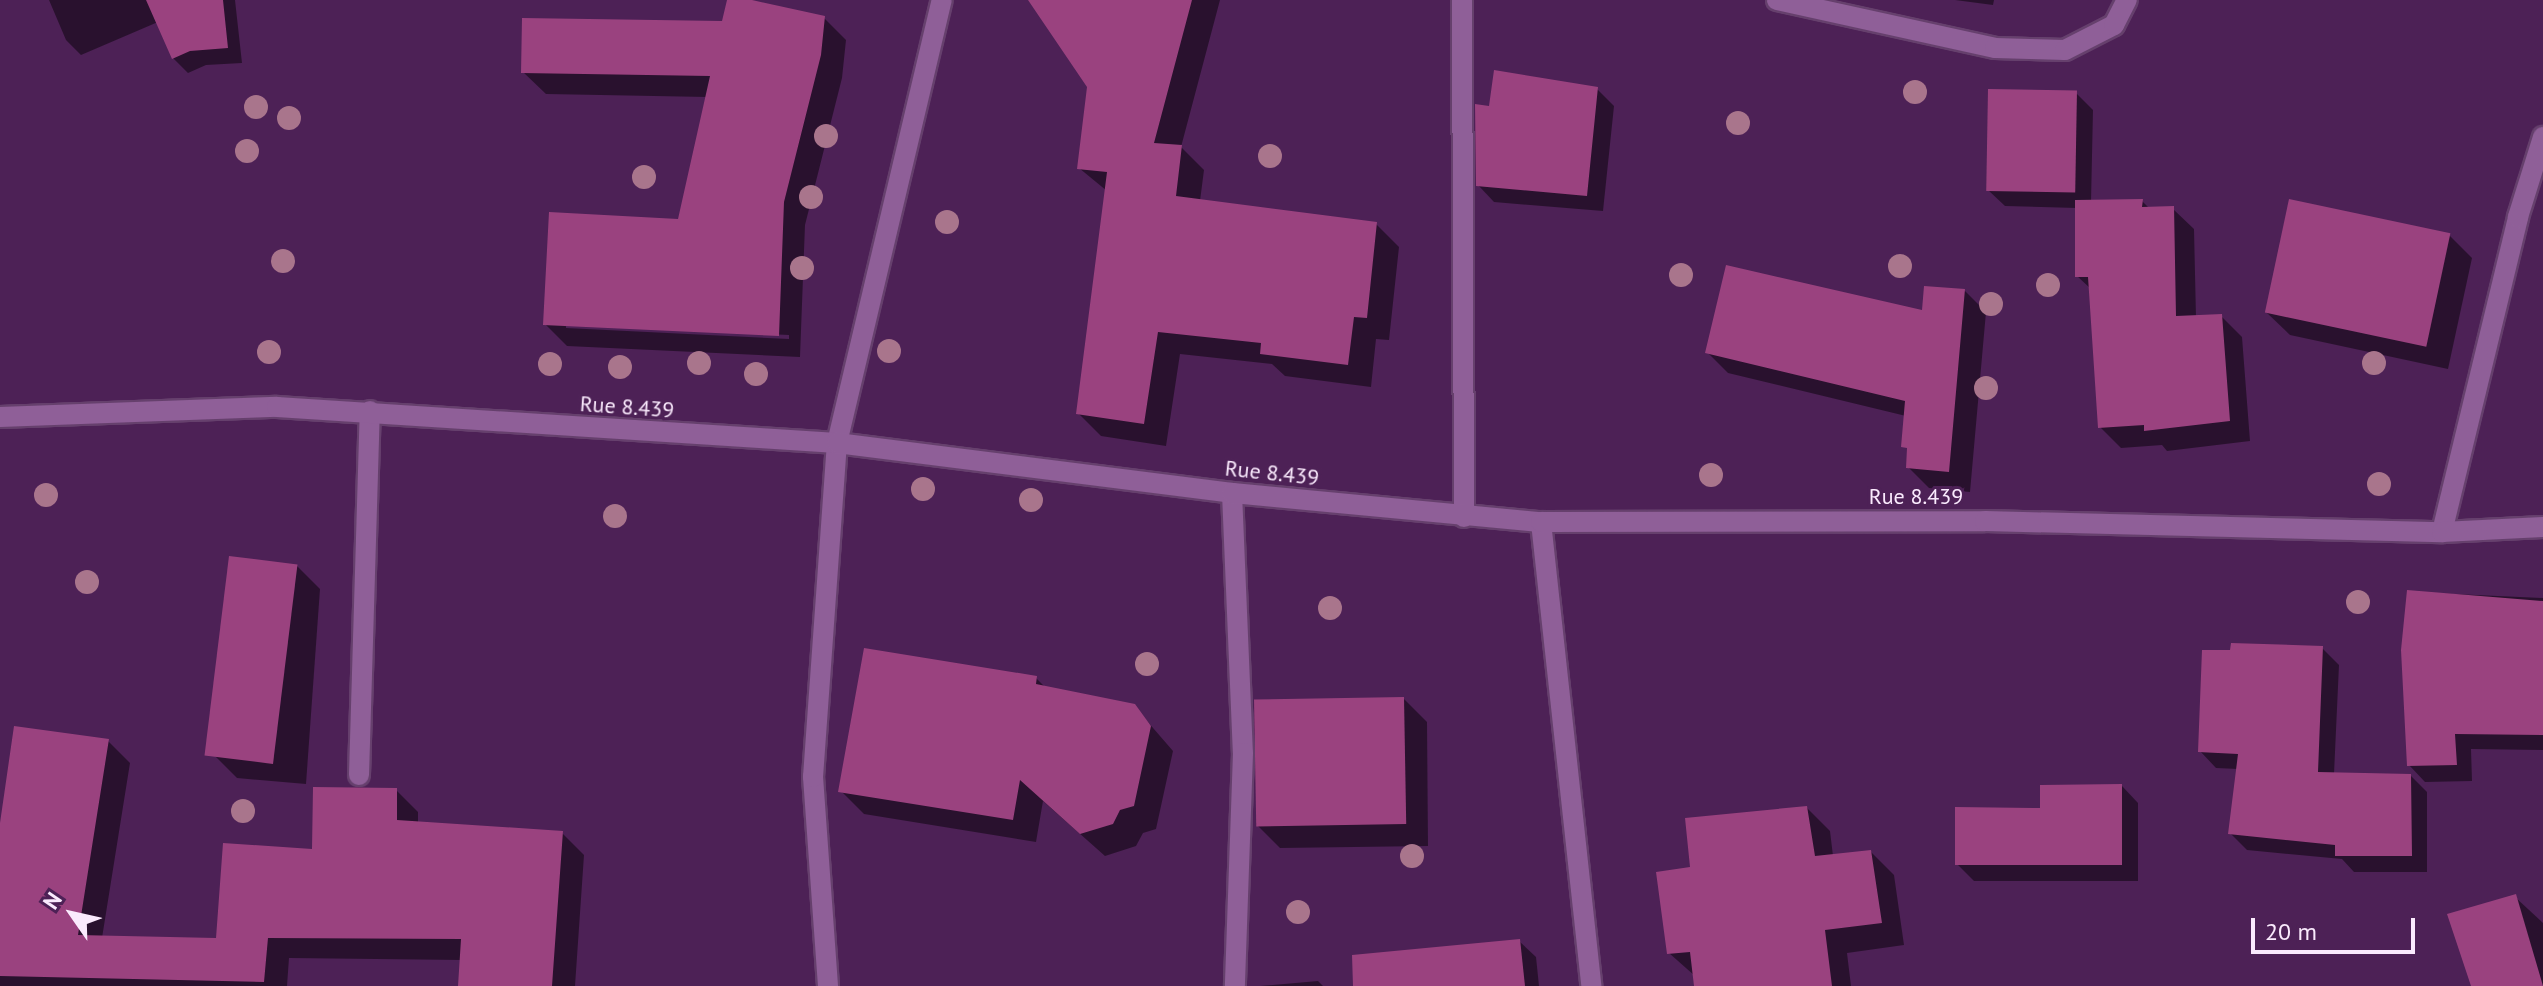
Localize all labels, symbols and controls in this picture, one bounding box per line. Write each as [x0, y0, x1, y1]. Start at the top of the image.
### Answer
street label: Rue 8.439 [579, 391, 675, 423]
street label: Rue 8.439 [1224, 455, 1320, 491]
street label: Rue 8.439 [1869, 484, 1963, 510]
north arrow [32, 874, 112, 954]
text: N [36, 887, 68, 914]
scale bar [2255, 902, 2419, 952]
text: 20 m [2265, 916, 2317, 947]

